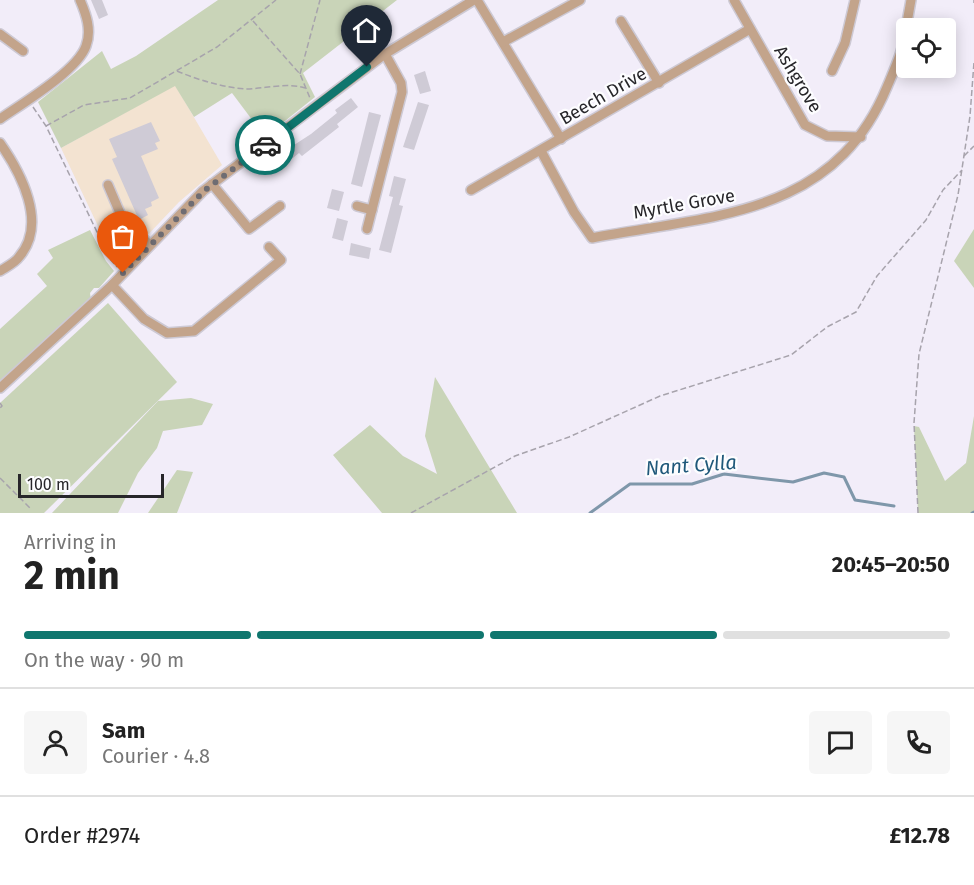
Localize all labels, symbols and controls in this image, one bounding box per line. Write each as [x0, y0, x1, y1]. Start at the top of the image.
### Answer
pin [341, 5, 392, 67]
icon: home [350, 14, 383, 47]
map controls [896, 18, 956, 78]
button: locate [896, 18, 956, 78]
street label: Ashgrove [769, 42, 827, 116]
street label: Beech Drive [556, 62, 650, 130]
courier [235, 115, 295, 175]
icon: car [249, 129, 282, 162]
street label: Myrtle Grove [632, 184, 736, 224]
pin [97, 211, 148, 273]
icon: bag [106, 220, 139, 253]
water label: Nant Cylla [645, 450, 737, 480]
scale bar [18, 471, 164, 498]
text: 100 m [27, 475, 70, 494]
text: Arriving in [24, 530, 117, 554]
text: 20:45–20:50 [832, 551, 950, 578]
text: 2 min [24, 553, 120, 599]
text: On the way · 90 m [24, 648, 184, 672]
button: person [24, 711, 87, 774]
button: chat [809, 711, 872, 774]
button: phone [887, 711, 950, 774]
text: Sam [102, 717, 145, 744]
text: Courier · 4.8 [102, 744, 210, 768]
text: Order #2974 [24, 822, 140, 849]
text: £12.78 [889, 822, 950, 849]

